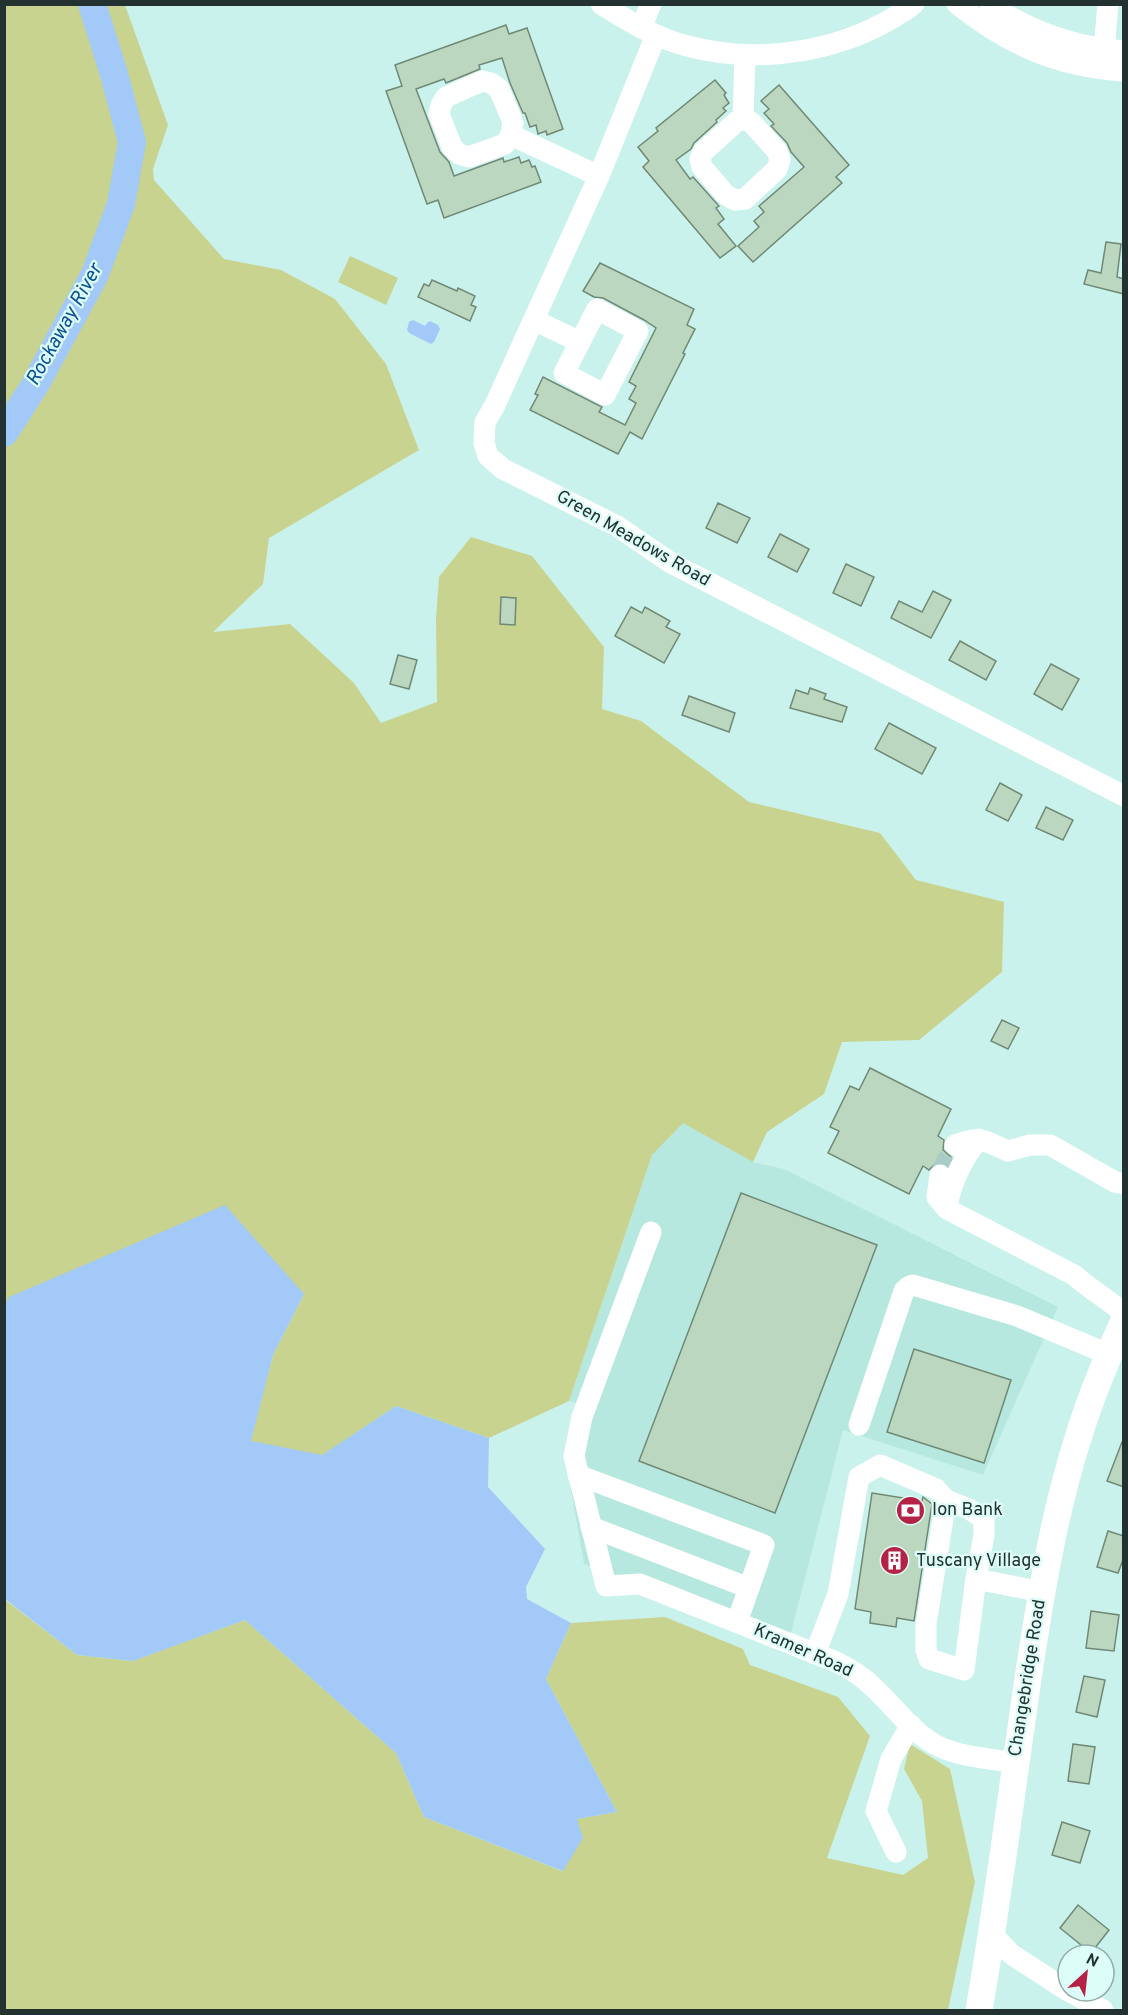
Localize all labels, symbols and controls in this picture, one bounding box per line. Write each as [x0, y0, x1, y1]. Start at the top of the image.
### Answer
water label: Rockaway River [21, 258, 110, 391]
street label: Green Meadows Road [552, 486, 714, 592]
bank icon: Ion Bank [895, 1494, 927, 1526]
place label: Ion Bank [932, 1499, 1003, 1522]
building icon: Tuscany Village [879, 1545, 911, 1577]
place label: Tuscany Village [916, 1550, 1041, 1573]
street label: Changebridge Road [1004, 1598, 1052, 1758]
street label: Kramer Road [750, 1619, 856, 1683]
north arrow [1056, 1943, 1116, 2003]
text: N [1082, 1950, 1102, 1973]

